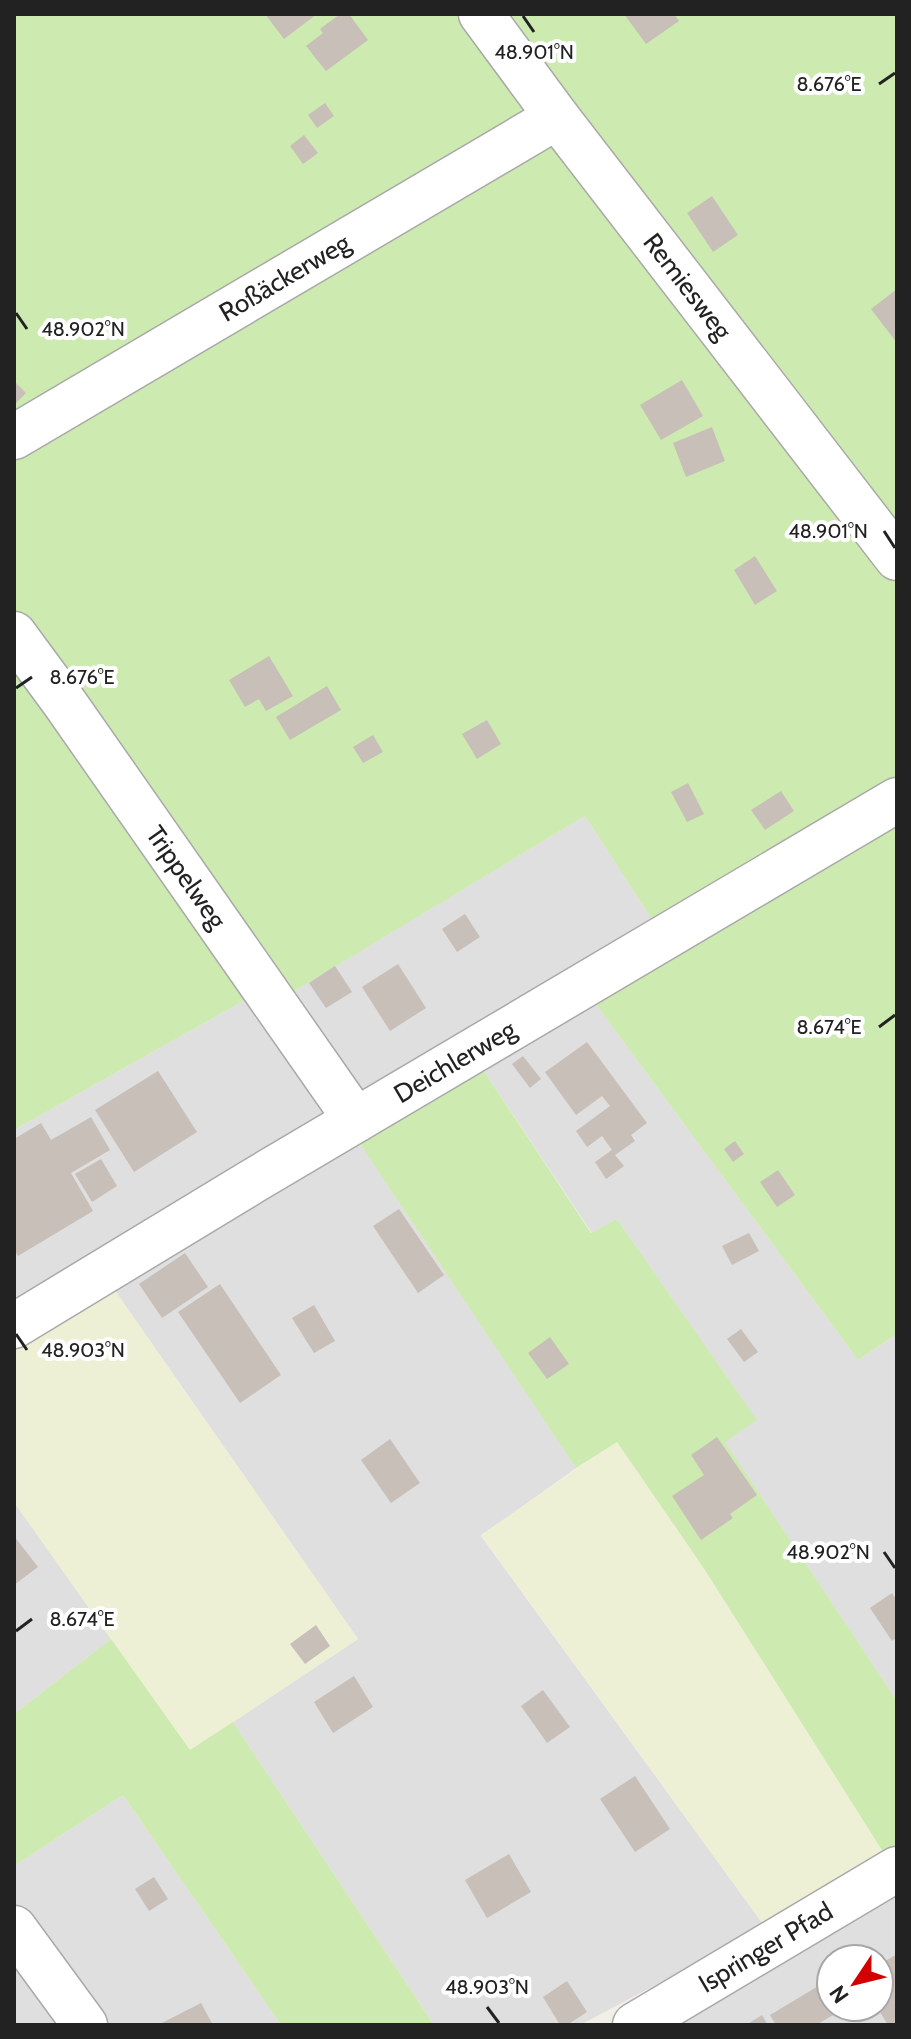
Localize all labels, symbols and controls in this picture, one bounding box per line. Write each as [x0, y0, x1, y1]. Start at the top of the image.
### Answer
text: 48.901°N [494, 40, 574, 64]
text: 8.676°E [796, 72, 862, 96]
street label: Roßäckerweg [213, 226, 357, 328]
street label: Remiesweg [637, 227, 739, 347]
text: 48.902°N [41, 317, 125, 341]
text: 48.901°N [788, 519, 868, 543]
text: 8.676°E [49, 665, 115, 689]
street label: Trippelweg [139, 819, 234, 936]
street label: Deichlerweg [388, 1013, 522, 1110]
text: 8.674°E [796, 1015, 862, 1039]
text: 48.903°N [41, 1338, 125, 1362]
text: 48.902°N [786, 1540, 870, 1564]
text: 8.674°E [49, 1607, 115, 1631]
street label: Ispringer Pfad [693, 1895, 838, 1999]
north arrow [815, 1943, 895, 2023]
text: 48.903°N [445, 1975, 529, 1999]
text: N [824, 1980, 855, 2008]

